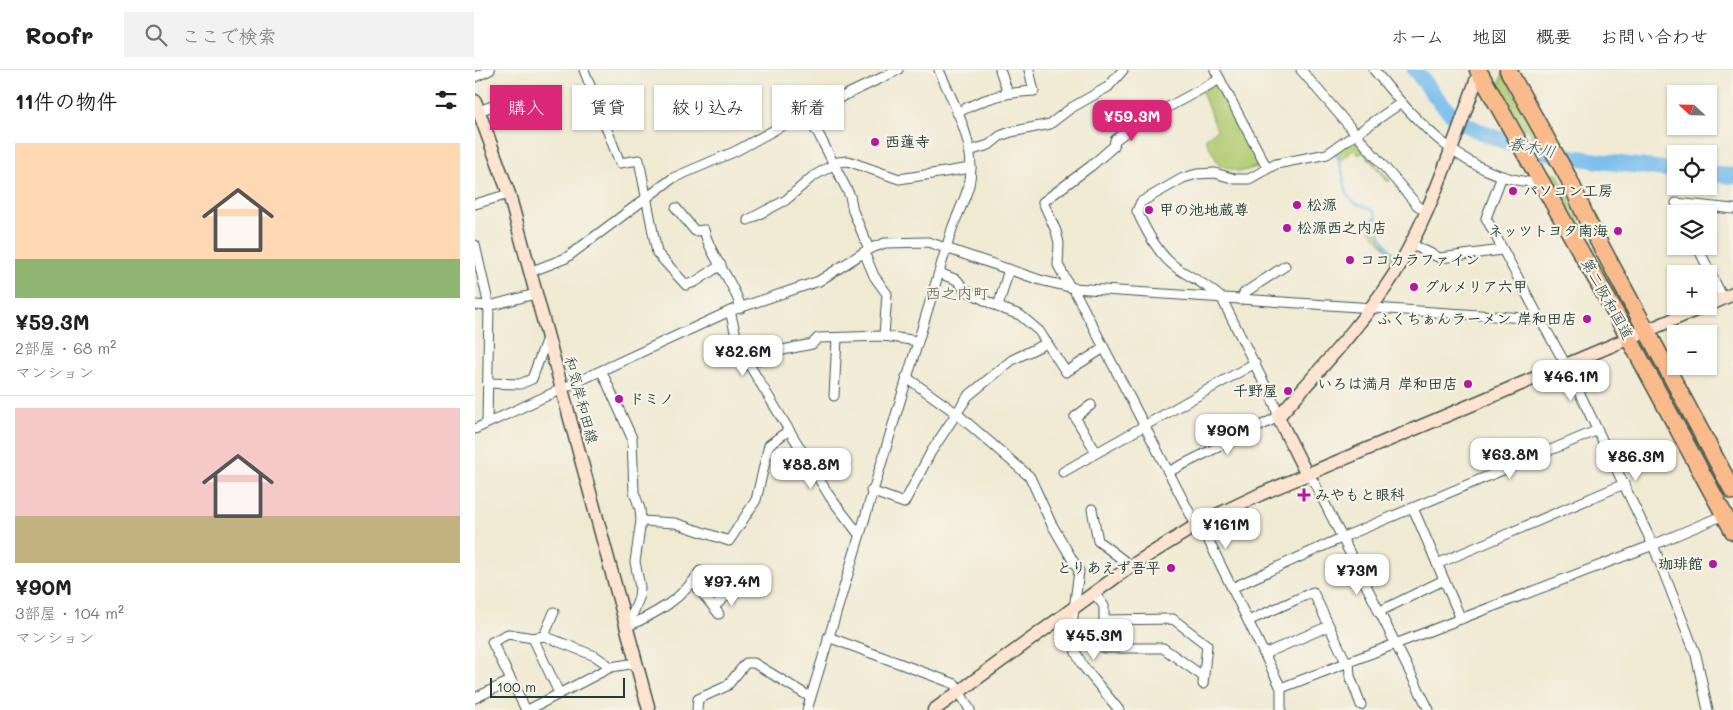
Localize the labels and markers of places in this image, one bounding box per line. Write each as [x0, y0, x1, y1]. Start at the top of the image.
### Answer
pin: ¥59.3M [1091, 100, 1173, 142]
place label: 西蓮寺 [885, 131, 930, 151]
marker: 西蓮寺 [869, 136, 881, 148]
place label: パソコン工房 [1523, 180, 1613, 200]
marker: パソコン工房 [1507, 185, 1519, 197]
place label: 松源 [1307, 194, 1337, 214]
place label: 甲の池地蔵尊 [1159, 199, 1249, 219]
marker: 松源 [1291, 199, 1303, 211]
marker: 甲の池地蔵尊 [1143, 204, 1155, 216]
place label: 松源西之内店 [1297, 217, 1387, 237]
place label: ネッツトヨタ南海 [1489, 220, 1608, 240]
marker: 松源西之内店 [1281, 222, 1293, 234]
marker: ネッツトヨタ南海 [1612, 225, 1624, 237]
place label: ココカラファイン [1360, 249, 1480, 269]
marker: ココカラファイン [1344, 254, 1356, 266]
place label: グルメリア六甲 [1424, 276, 1528, 296]
marker: グルメリア六甲 [1408, 281, 1420, 293]
place label: ふくちぁんラーメン 岸和田店 [1377, 308, 1577, 328]
marker: ふくちぁんラーメン 岸和田店 [1581, 313, 1593, 325]
pin: ¥82.6M [702, 334, 784, 377]
pin: ¥46.1M [1530, 360, 1612, 402]
place label: いろは満月 岸和田店 [1318, 373, 1458, 393]
marker: いろは満月 岸和田店 [1462, 378, 1474, 390]
place label: 千野屋 [1233, 380, 1278, 400]
marker: 千野屋 [1282, 385, 1294, 397]
place label: ドミノ [629, 388, 674, 408]
marker: ドミノ [613, 393, 625, 405]
pin: ¥90M [1198, 414, 1258, 456]
pin: ¥63.8M [1469, 438, 1551, 480]
pin: ¥86.3M [1595, 440, 1677, 482]
pin: ¥88.8M [770, 448, 852, 490]
place label: みやもと眼科 [1315, 484, 1405, 504]
marker: みやもと眼科 [1297, 488, 1311, 502]
pin: ¥161M [1191, 508, 1261, 550]
place label: 珈琲館 [1658, 553, 1703, 573]
pin: ¥73M [1327, 554, 1387, 596]
place label: とりあえず吾平 [1057, 557, 1161, 577]
marker: 珈琲館 [1707, 558, 1719, 570]
marker: とりあえず吾平 [1165, 562, 1177, 574]
pin: ¥97.4M [691, 564, 773, 607]
pin: ¥45.3M [1053, 618, 1135, 661]

